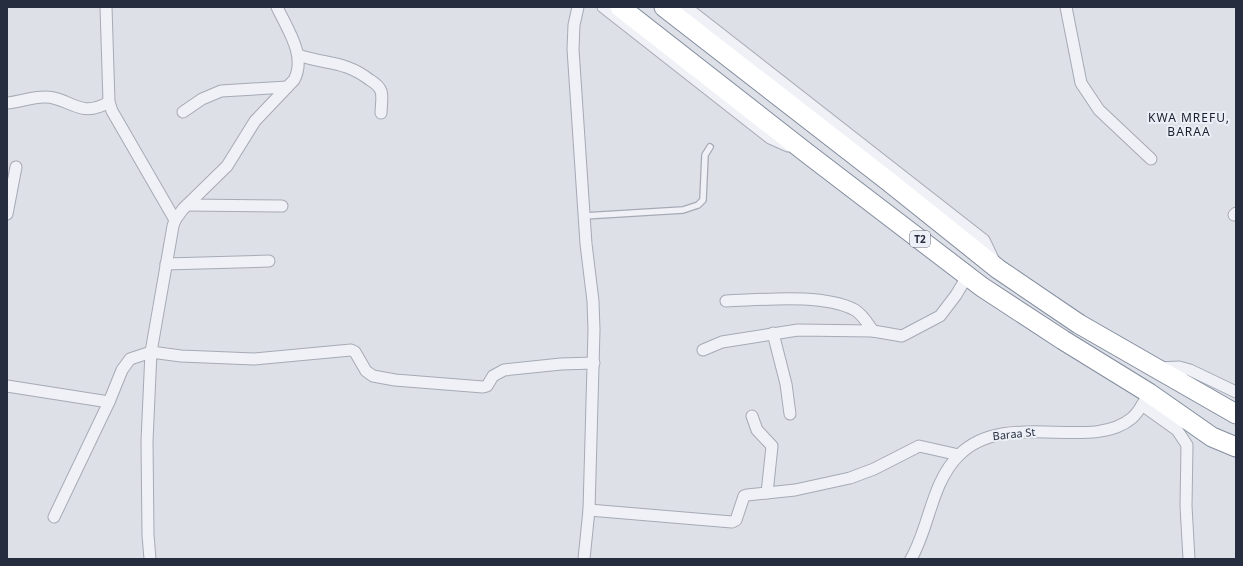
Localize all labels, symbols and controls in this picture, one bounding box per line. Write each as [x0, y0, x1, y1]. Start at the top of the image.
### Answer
district label: KWA MREFU, BARAA [1148, 109, 1230, 140]
road number: T2 [910, 231, 930, 247]
street label: Baraa St [992, 424, 1036, 443]

